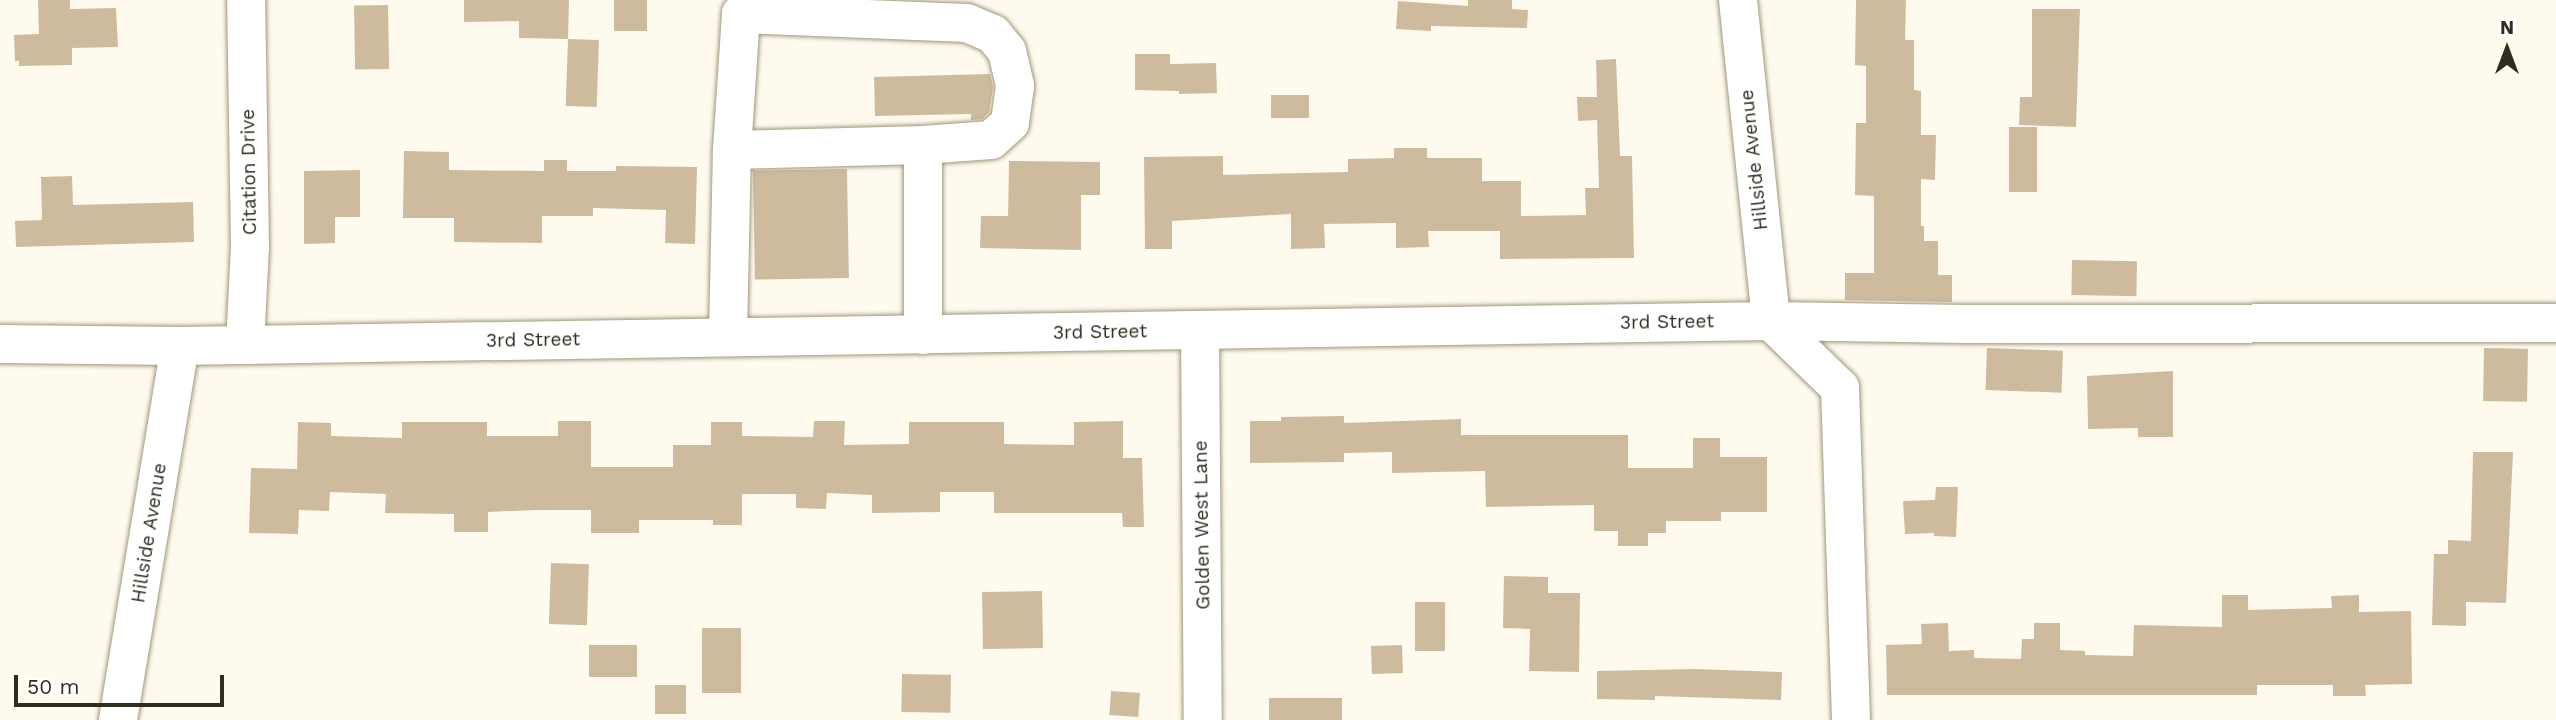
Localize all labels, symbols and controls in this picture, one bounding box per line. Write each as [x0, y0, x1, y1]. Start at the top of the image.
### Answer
north arrow [2472, 14, 2542, 84]
text: N [2500, 16, 2514, 39]
street label: Hillside Avenue [1735, 88, 1773, 232]
street label: Citation Drive [236, 109, 262, 235]
street label: 3rd Street [1620, 310, 1714, 334]
street label: 3rd Street [1053, 320, 1147, 344]
street label: 3rd Street [486, 328, 580, 352]
street label: Golden West Lane [1189, 440, 1215, 610]
street label: Hillside Avenue [127, 461, 171, 605]
scale bar [18, 660, 228, 704]
text: 50 m [27, 674, 79, 699]

